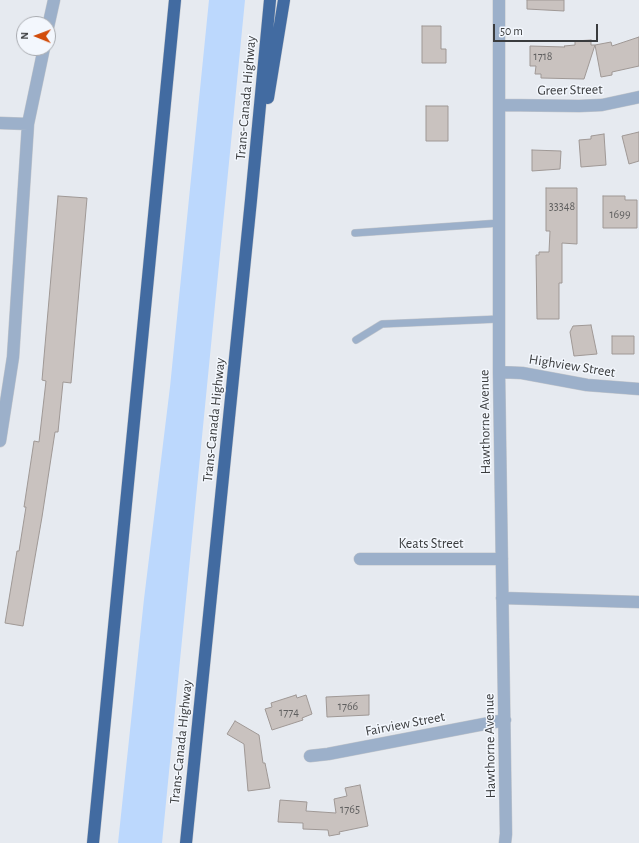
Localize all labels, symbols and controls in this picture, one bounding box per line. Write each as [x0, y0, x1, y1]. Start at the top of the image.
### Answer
north arrow [16, 16, 56, 56]
scale bar [495, 16, 600, 42]
text: 50 m [500, 25, 523, 37]
text: N [19, 32, 30, 40]
street label: Trans-Canada Highway [232, 35, 260, 161]
house number: 1718 [534, 49, 552, 63]
street label: Greer Street [537, 81, 603, 99]
house number: 33348 [549, 199, 575, 213]
house number: 1699 [609, 207, 631, 221]
street label: Highview Street [528, 351, 616, 381]
street label: Trans-Canada Highway [199, 357, 229, 483]
street label: Hawthorne Avenue [476, 369, 494, 475]
street label: Keats Street [398, 536, 464, 552]
street label: Trans-Canada Highway [166, 679, 196, 805]
street label: Hawthorne Avenue [481, 693, 499, 799]
house number: 1766 [338, 699, 358, 713]
house number: 1774 [279, 705, 299, 719]
street label: Fairview Street [364, 708, 446, 740]
house number: 1765 [340, 802, 360, 816]

